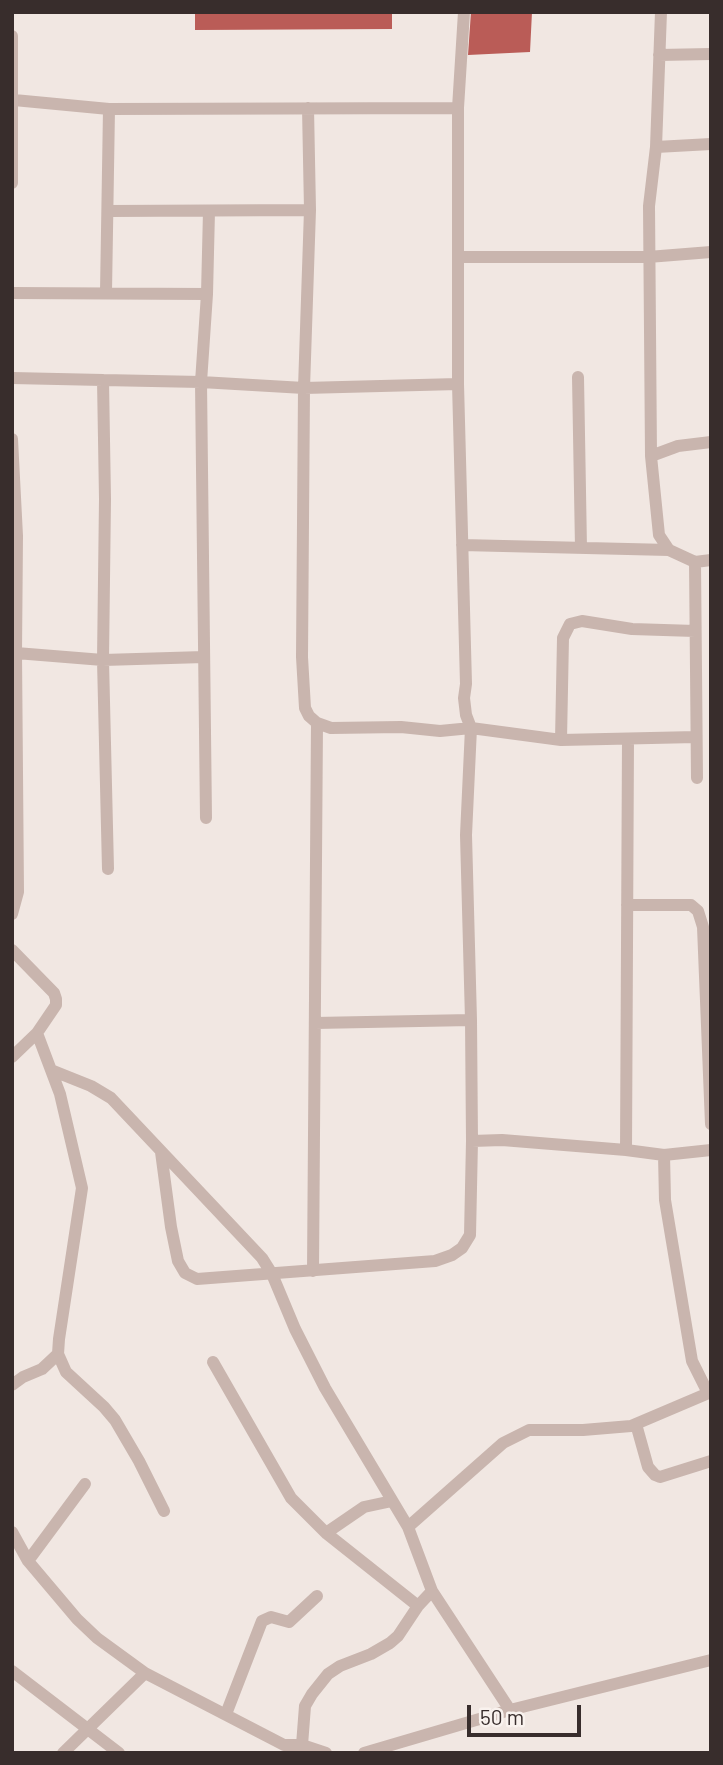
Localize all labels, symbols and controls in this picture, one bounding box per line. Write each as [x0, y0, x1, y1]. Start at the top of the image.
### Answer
scale bar [471, 1692, 585, 1736]
text: 50 m [480, 1704, 524, 1729]

